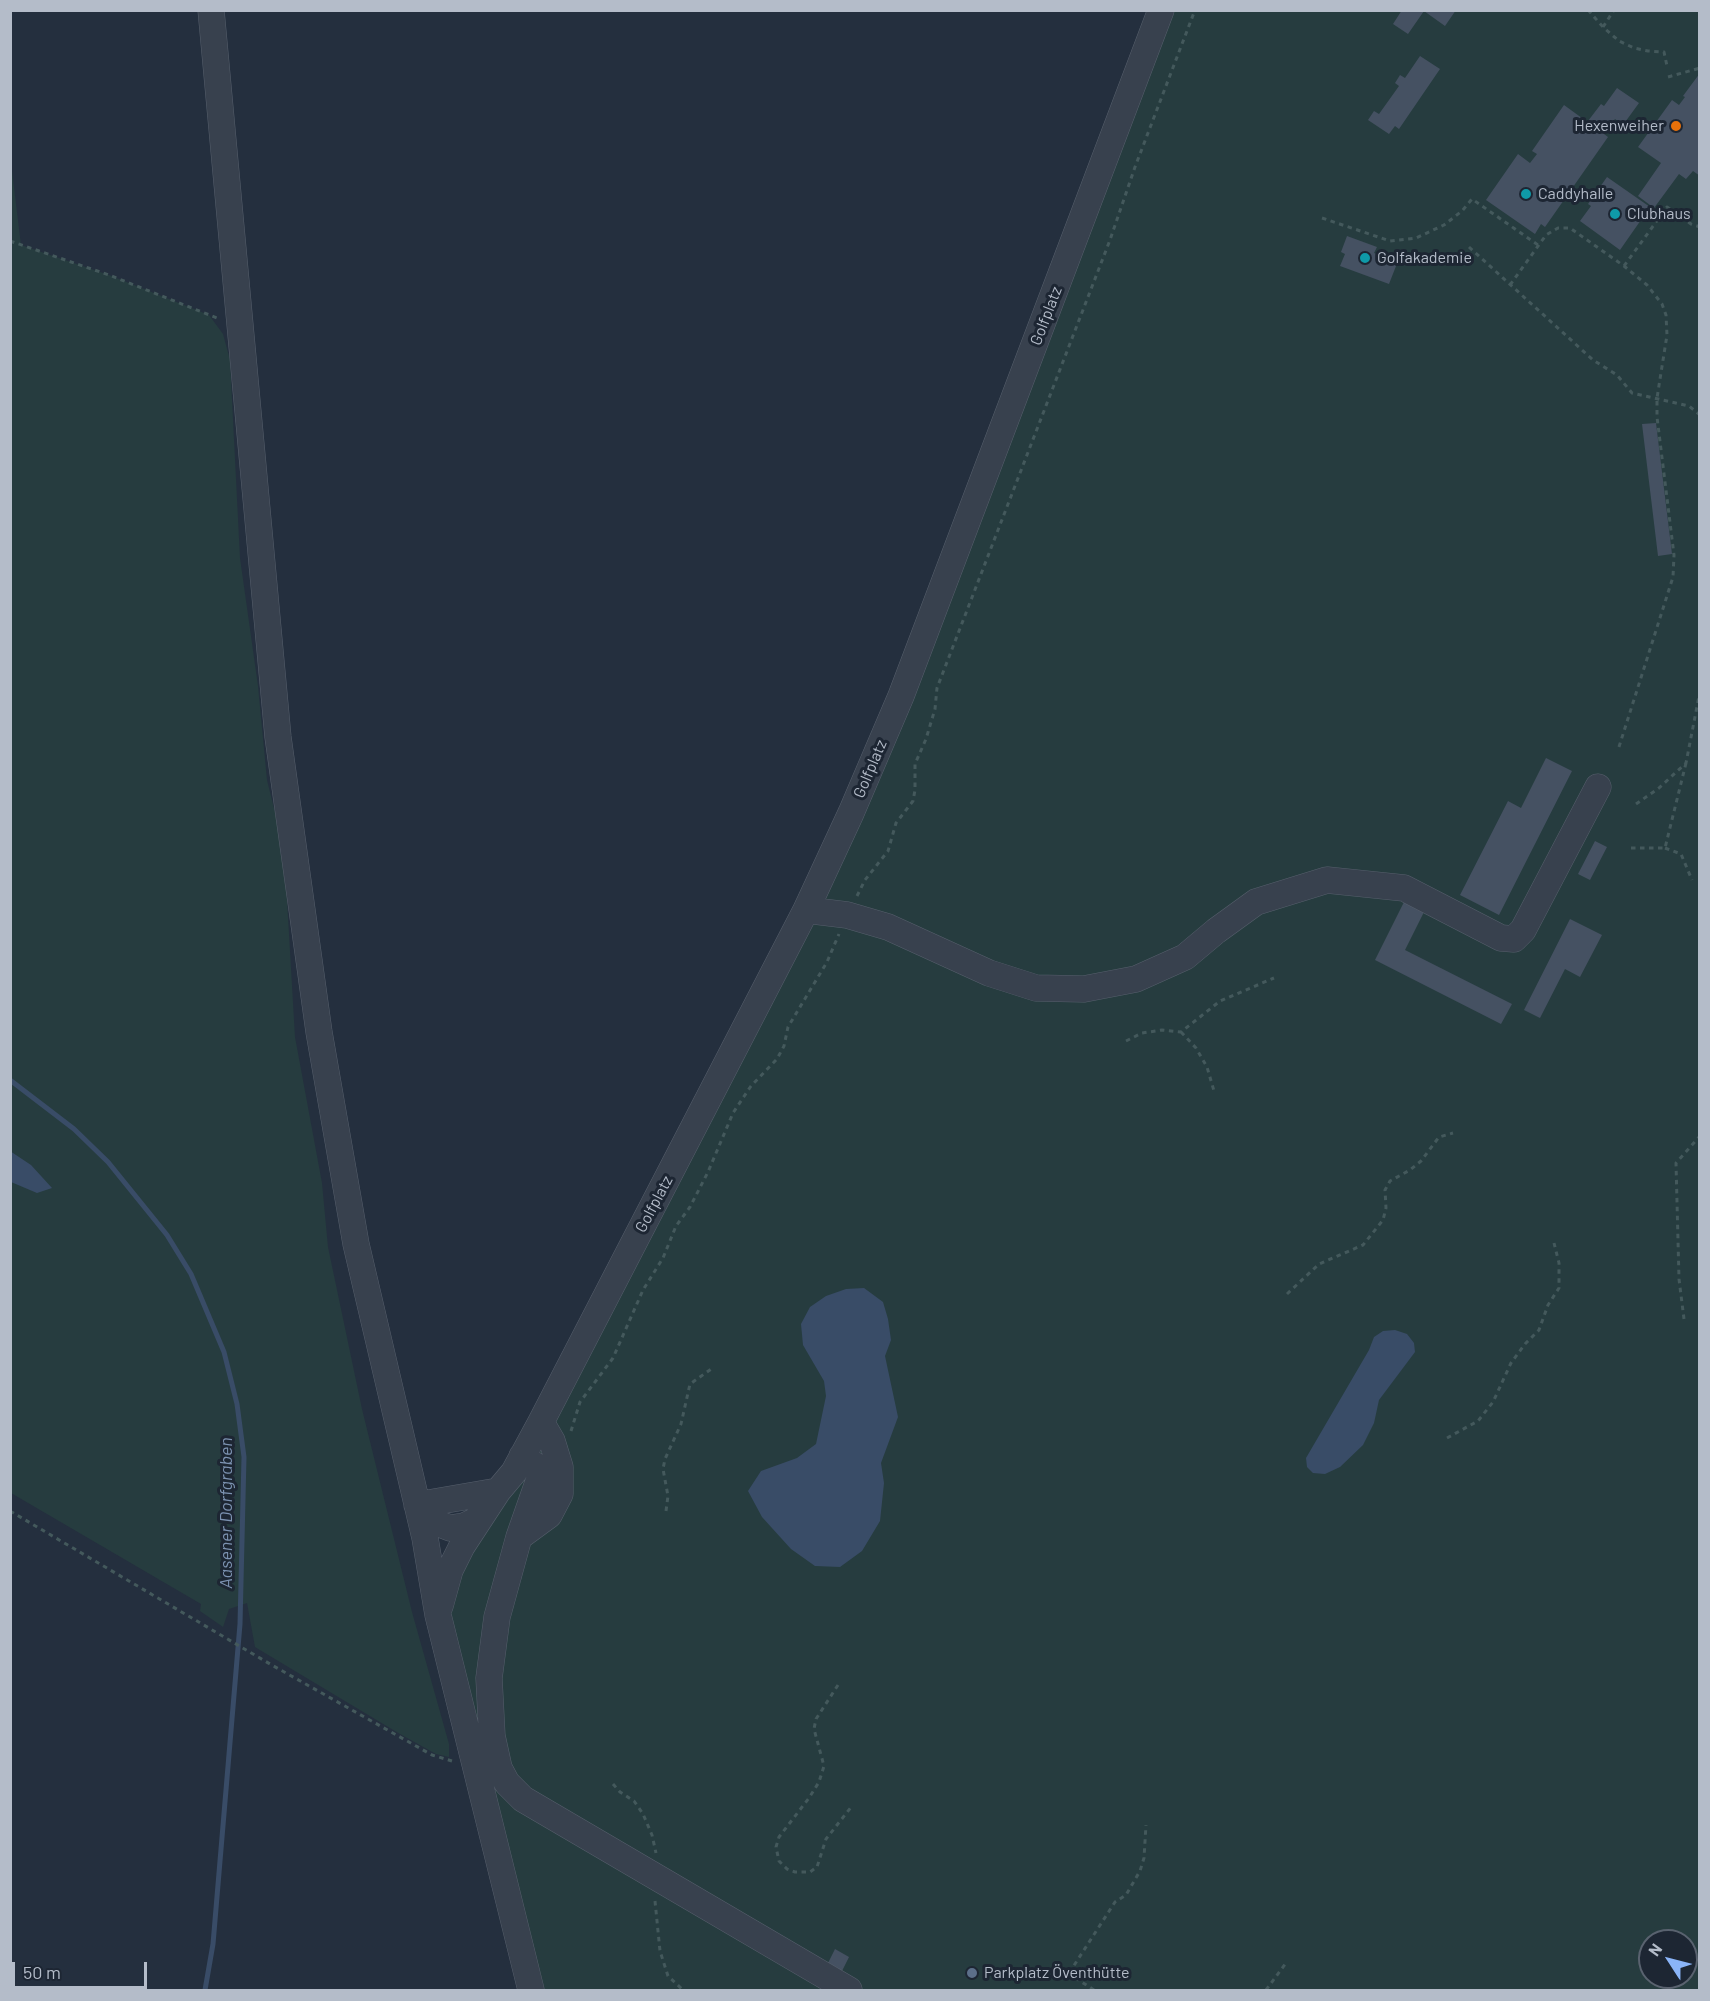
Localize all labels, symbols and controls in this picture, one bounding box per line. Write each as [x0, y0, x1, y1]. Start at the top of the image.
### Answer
place label: Hexenweiher [1574, 116, 1664, 136]
marker: Hexenweiher [1669, 119, 1683, 133]
place label: Caddyhalle [1538, 184, 1613, 204]
marker: Caddyhalle [1519, 187, 1533, 201]
place label: Clubhaus [1627, 204, 1691, 224]
marker: Clubhaus [1608, 207, 1622, 221]
place label: Golfakademie [1377, 248, 1472, 268]
marker: Golfakademie [1358, 251, 1372, 265]
street label: Golfplatz [1026, 284, 1066, 348]
street label: Golfplatz [849, 737, 891, 801]
street label: Golfplatz [631, 1172, 677, 1236]
water label: Aasener Dorfgraben [215, 1437, 237, 1589]
north arrow [1638, 1929, 1698, 1989]
text: N [1644, 1939, 1665, 1959]
scale bar [15, 1950, 150, 1988]
text: 50 m [23, 1961, 61, 1983]
place label: Parkplatz Öventhütte [984, 1963, 1130, 1983]
marker: Parkplatz Öventhütte [965, 1966, 979, 1980]

